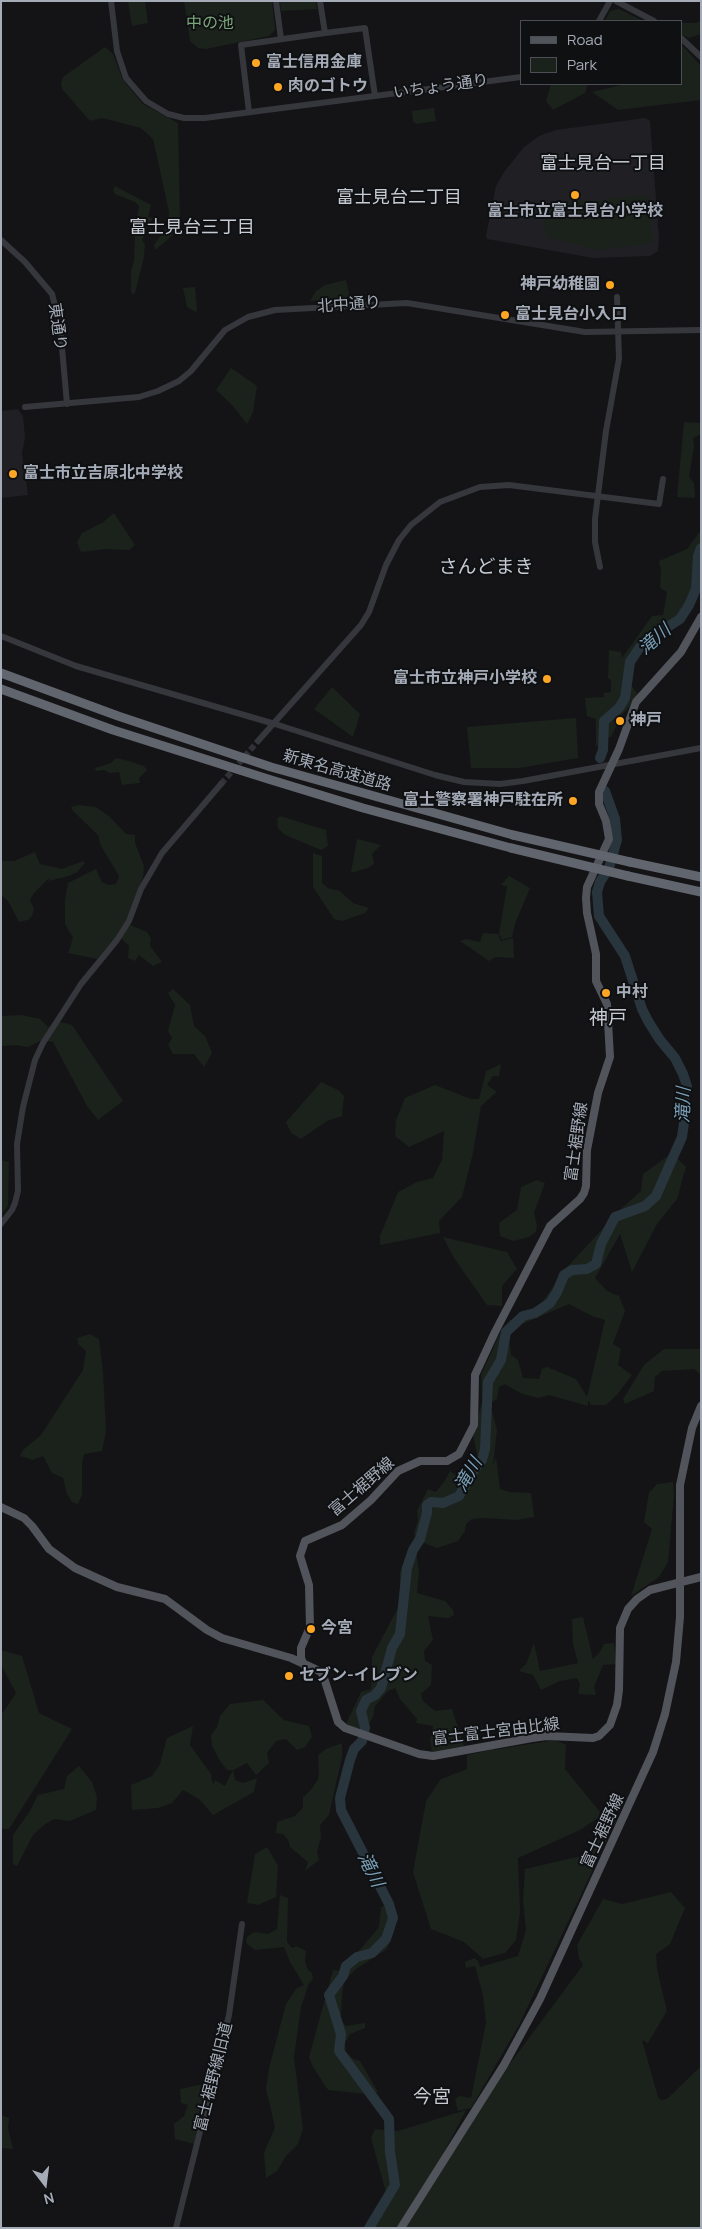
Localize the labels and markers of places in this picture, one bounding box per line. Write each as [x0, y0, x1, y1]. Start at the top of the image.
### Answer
place label: 富士信用金庫 [266, 53, 362, 73]
marker: 富士信用金庫 [250, 57, 262, 69]
place label: 肉のゴトウ [288, 77, 368, 97]
marker: 肉のゴトウ [272, 81, 284, 93]
marker: 富士市立富士見台小学校 [569, 189, 581, 201]
place label: 富士市立富士見台小学校 [487, 202, 663, 222]
place label: 神戸幼稚園 [520, 275, 600, 295]
marker: 神戸幼稚園 [604, 279, 616, 291]
place label: 富士見台小入口 [515, 305, 627, 325]
marker: 富士見台小入口 [499, 309, 511, 321]
place label: 富士市立吉原北中学校 [23, 464, 183, 484]
marker: 富士市立吉原北中学校 [7, 468, 19, 480]
place label: 富士市立神戸小学校 [393, 669, 537, 689]
marker: 富士市立神戸小学校 [541, 673, 553, 685]
place label: 神戸 [630, 711, 662, 731]
marker: 神戸 [614, 715, 626, 727]
place label: 富士警察署神戸駐在所 [403, 791, 563, 811]
marker: 富士警察署神戸駐在所 [567, 795, 579, 807]
place label: 中村 [616, 983, 648, 1003]
marker: 中村 [600, 987, 612, 999]
place label: 今宮 [321, 1619, 353, 1639]
marker: 今宮 [305, 1623, 317, 1635]
place label: セブン-イレブン [299, 1666, 418, 1686]
marker: セブン-イレブン [283, 1670, 295, 1682]

